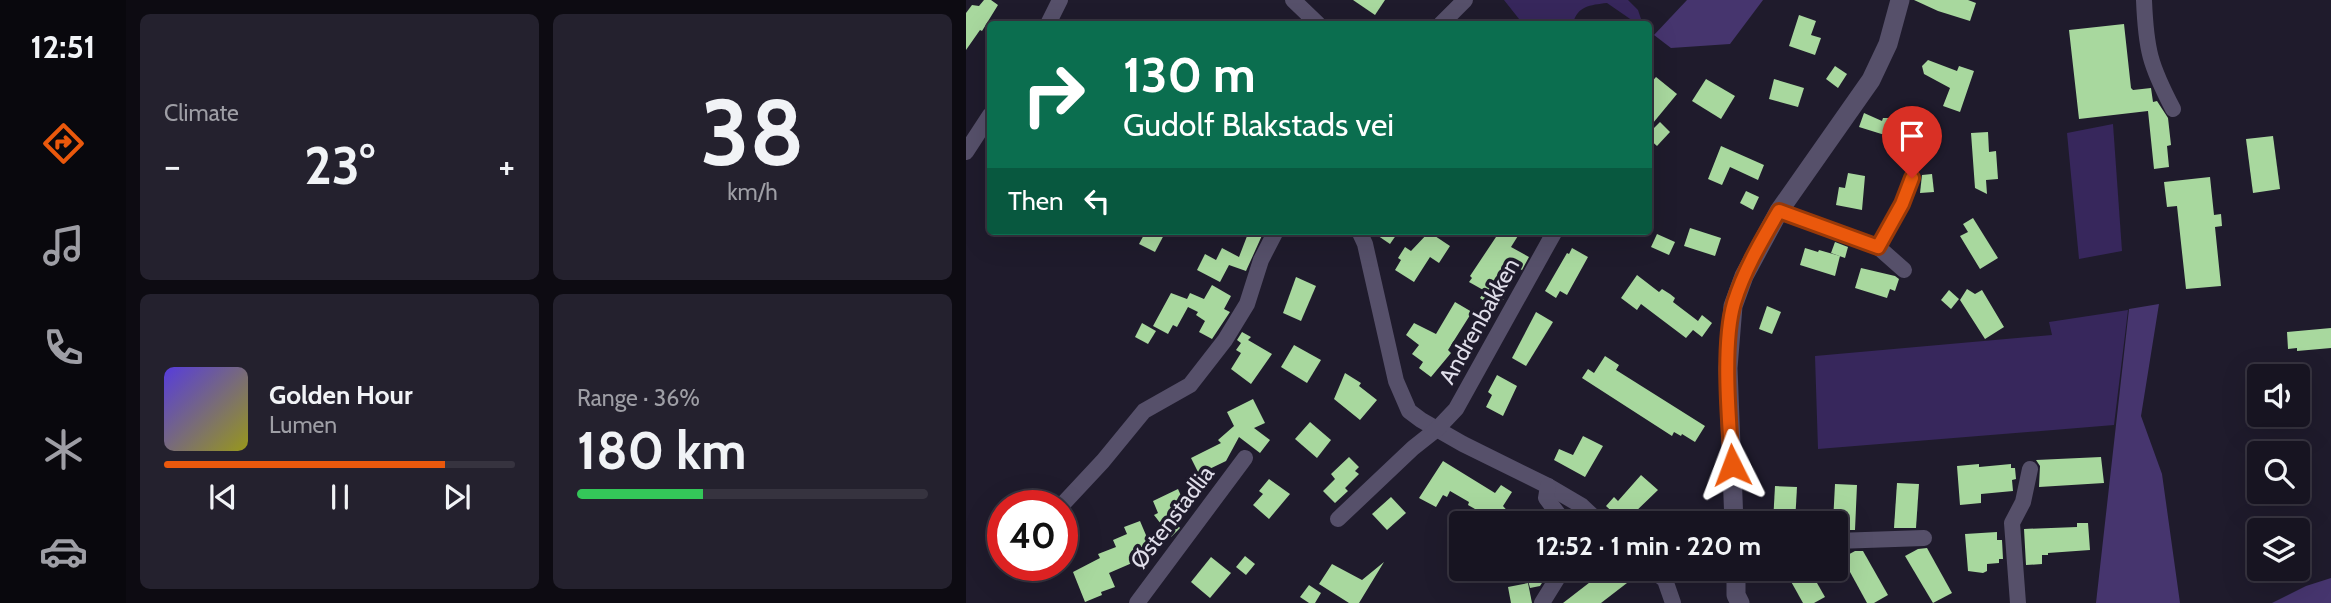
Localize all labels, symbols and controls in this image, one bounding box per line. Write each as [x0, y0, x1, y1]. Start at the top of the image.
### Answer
text: 12:51 [31, 27, 95, 66]
text: 130 m [1123, 45, 1256, 104]
icon: right [1008, 49, 1099, 140]
text: 38 [700, 77, 805, 188]
text: Climate [164, 99, 239, 127]
text: Gudolf Blakstads vei [1123, 105, 1394, 144]
pin [1882, 106, 1942, 178]
icon: arrive [1893, 117, 1931, 155]
icon: directions [39, 119, 88, 168]
text: 23° [304, 134, 375, 197]
text: − [164, 142, 181, 189]
text: + [498, 142, 515, 189]
text: km/h [727, 178, 778, 206]
icon: left [1078, 182, 1116, 220]
text: Then [1008, 185, 1064, 217]
icon: music [39, 221, 88, 270]
street label: Andrenbakken [1433, 253, 1525, 389]
icon: phone [39, 323, 88, 372]
map controls [2247, 364, 2310, 581]
button: sound [2247, 364, 2310, 427]
text: Golden Hour [269, 379, 412, 411]
text: Range · 36% [577, 384, 700, 412]
text: Lumen [269, 411, 337, 439]
text: 180 km [577, 419, 746, 482]
icon: climate [39, 425, 88, 474]
position arrow [1695, 428, 1769, 502]
button: search [2247, 441, 2310, 504]
street label: Østenstadlia [1124, 460, 1220, 574]
icon: previous [204, 478, 242, 516]
icon: pause [321, 478, 359, 516]
icon: next [438, 478, 476, 516]
speed limit sign: 40 [987, 490, 1078, 581]
button: layers [2247, 518, 2310, 581]
icon: car [39, 527, 88, 576]
text: 12:52 · 1 min · 220 m [1536, 530, 1761, 562]

